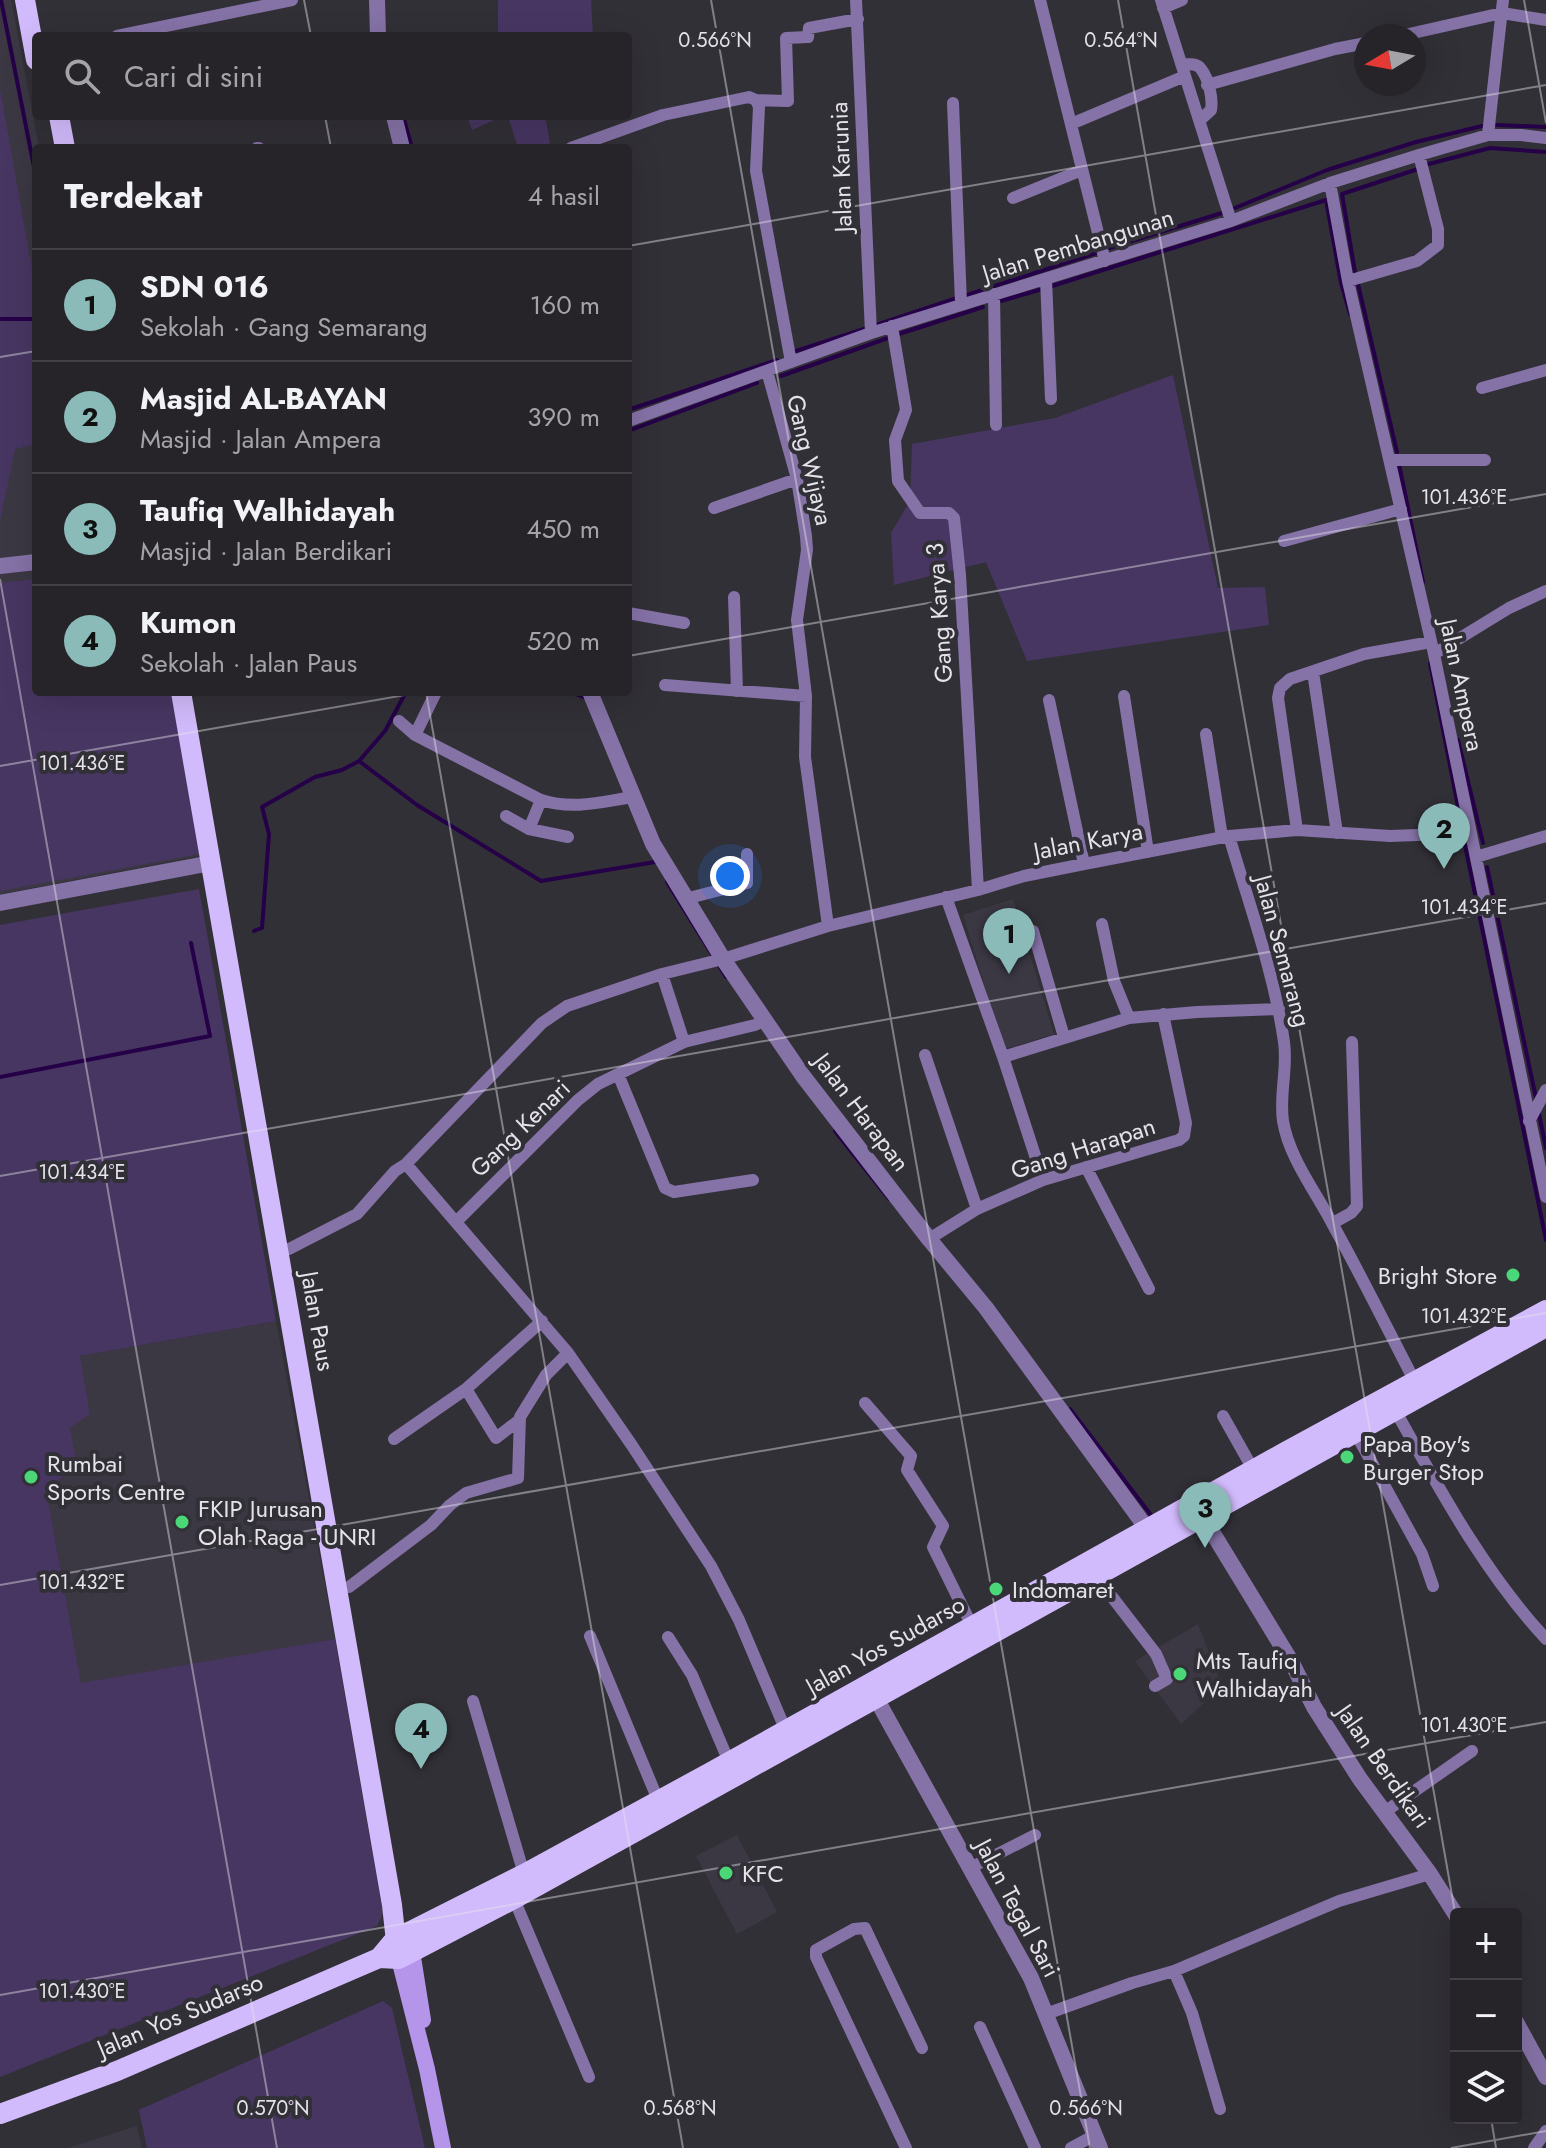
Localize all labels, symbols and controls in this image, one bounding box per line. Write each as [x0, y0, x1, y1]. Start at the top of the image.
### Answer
north arrow [1354, 24, 1426, 96]
text: 0.566°N [678, 26, 752, 55]
text: 0.564°N [1084, 26, 1158, 55]
search box [32, 32, 632, 120]
icon: search [60, 54, 104, 98]
text: Cari di sini [124, 55, 263, 98]
street label: Jalan Karunia [821, 101, 861, 236]
text: Terdekat [64, 172, 202, 221]
text: 4 hasil [528, 177, 600, 215]
street label: Jalan Pembangunan [975, 199, 1178, 292]
text: SDN 016 [140, 265, 269, 308]
text: 1 [83, 286, 97, 324]
text: 160 m [530, 286, 600, 324]
text: Sekolah · Gang Semarang [140, 308, 428, 346]
text: Masjid AL-BAYAN [140, 377, 387, 420]
street label: Gang Wijaya [778, 391, 842, 529]
text: 2 [81, 398, 99, 436]
text: 390 m [527, 398, 600, 436]
text: Masjid · Jalan Ampera [140, 420, 381, 458]
text: 101.436°E [1421, 483, 1507, 512]
text: Taufiq Walhidayah [140, 489, 395, 532]
text: 3 [82, 510, 98, 548]
text: 450 m [526, 510, 600, 548]
text: Masjid · Jalan Berdikari [140, 532, 392, 570]
street label: Gang Karya 3 [917, 542, 961, 684]
text: Kumon [140, 601, 237, 644]
street label: Jalan Ampera [1430, 613, 1493, 754]
text: 4 [81, 622, 99, 660]
text: 520 m [527, 622, 600, 660]
text: Sekolah · Jalan Paus [140, 644, 357, 682]
text: 101.436°E [39, 749, 125, 778]
pin: 2 [1418, 803, 1470, 869]
street label: Jalan Karya [1028, 813, 1145, 869]
your location [710, 856, 750, 896]
street label: Jalan Semarang [1245, 868, 1320, 1031]
text: 101.434°E [1421, 893, 1507, 922]
pin: 1 [983, 908, 1035, 974]
street label: Jalan Harapan [804, 1043, 918, 1179]
street label: Gang Kenari [462, 1071, 578, 1185]
street label: Gang Harapan [1006, 1108, 1160, 1188]
text: 101.434°E [39, 1158, 125, 1187]
place label: Bright Store [1378, 1258, 1497, 1293]
street label: Jalan Paus [292, 1266, 344, 1373]
marker: Bright Store [1504, 1266, 1522, 1284]
text: 101.432°E [1421, 1302, 1507, 1331]
place label: Papa Boy's Burger Stop [1363, 1426, 1484, 1489]
place label: Rumbai Sports Centre [47, 1446, 185, 1509]
marker: Papa Boy's Burger Stop [1338, 1448, 1356, 1466]
marker: Rumbai Sports Centre [22, 1468, 40, 1486]
pin: 3 [1179, 1482, 1231, 1548]
place label: FKIP Jurusan Olah Raga - UNRI [198, 1491, 376, 1554]
marker: FKIP Jurusan Olah Raga - UNRI [173, 1513, 191, 1531]
text: 101.432°E [39, 1568, 125, 1597]
place label: Indomaret [1012, 1572, 1114, 1607]
marker: Indomaret [987, 1580, 1005, 1598]
street label: Jalan Yos Sudarso [796, 1587, 971, 1705]
place label: Mts Taufiq Walhidayah [1196, 1643, 1313, 1706]
marker: Mts Taufiq Walhidayah [1171, 1665, 1189, 1683]
street label: Jalan Berdikari [1326, 1694, 1440, 1835]
pin: 4 [395, 1703, 447, 1769]
text: 101.430°E [1420, 1711, 1508, 1740]
street label: Jalan Tegal Sari [965, 1830, 1069, 1983]
place label: KFC [742, 1856, 784, 1891]
marker: KFC [717, 1864, 735, 1882]
map controls [1450, 1908, 1522, 2124]
button: + [1450, 1908, 1522, 1980]
street label: Jalan Yos Sudarso [89, 1964, 268, 2067]
text: 101.430°E [38, 1977, 126, 2006]
button: − [1450, 1980, 1522, 2052]
button: layers [1450, 2052, 1522, 2124]
text: 0.570°N [237, 2094, 309, 2123]
text: 0.568°N [644, 2094, 716, 2123]
text: 0.566°N [1049, 2094, 1123, 2123]

